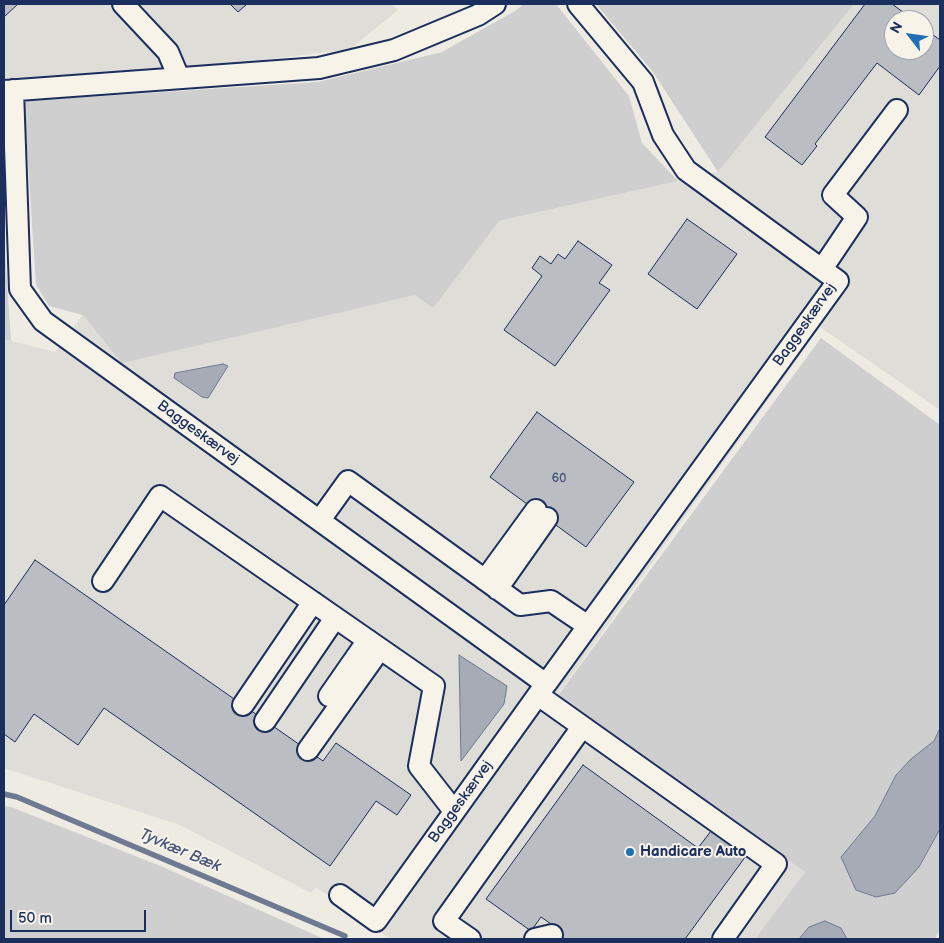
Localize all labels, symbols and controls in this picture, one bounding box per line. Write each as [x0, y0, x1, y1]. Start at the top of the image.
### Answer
north arrow [884, 10, 934, 60]
text: N [886, 19, 906, 37]
street label: Baggeskærvej [770, 280, 840, 370]
street label: Baggeskærvej [153, 397, 243, 469]
house number: 60 [552, 472, 566, 486]
street label: Baggeskærvej [425, 757, 497, 847]
water label: Tyvkær Bæk [136, 825, 224, 877]
place label: Handicare Auto [640, 843, 746, 861]
marker: Handicare Auto [624, 846, 636, 858]
scale bar [12, 900, 149, 932]
text: 50 m [18, 909, 52, 928]

